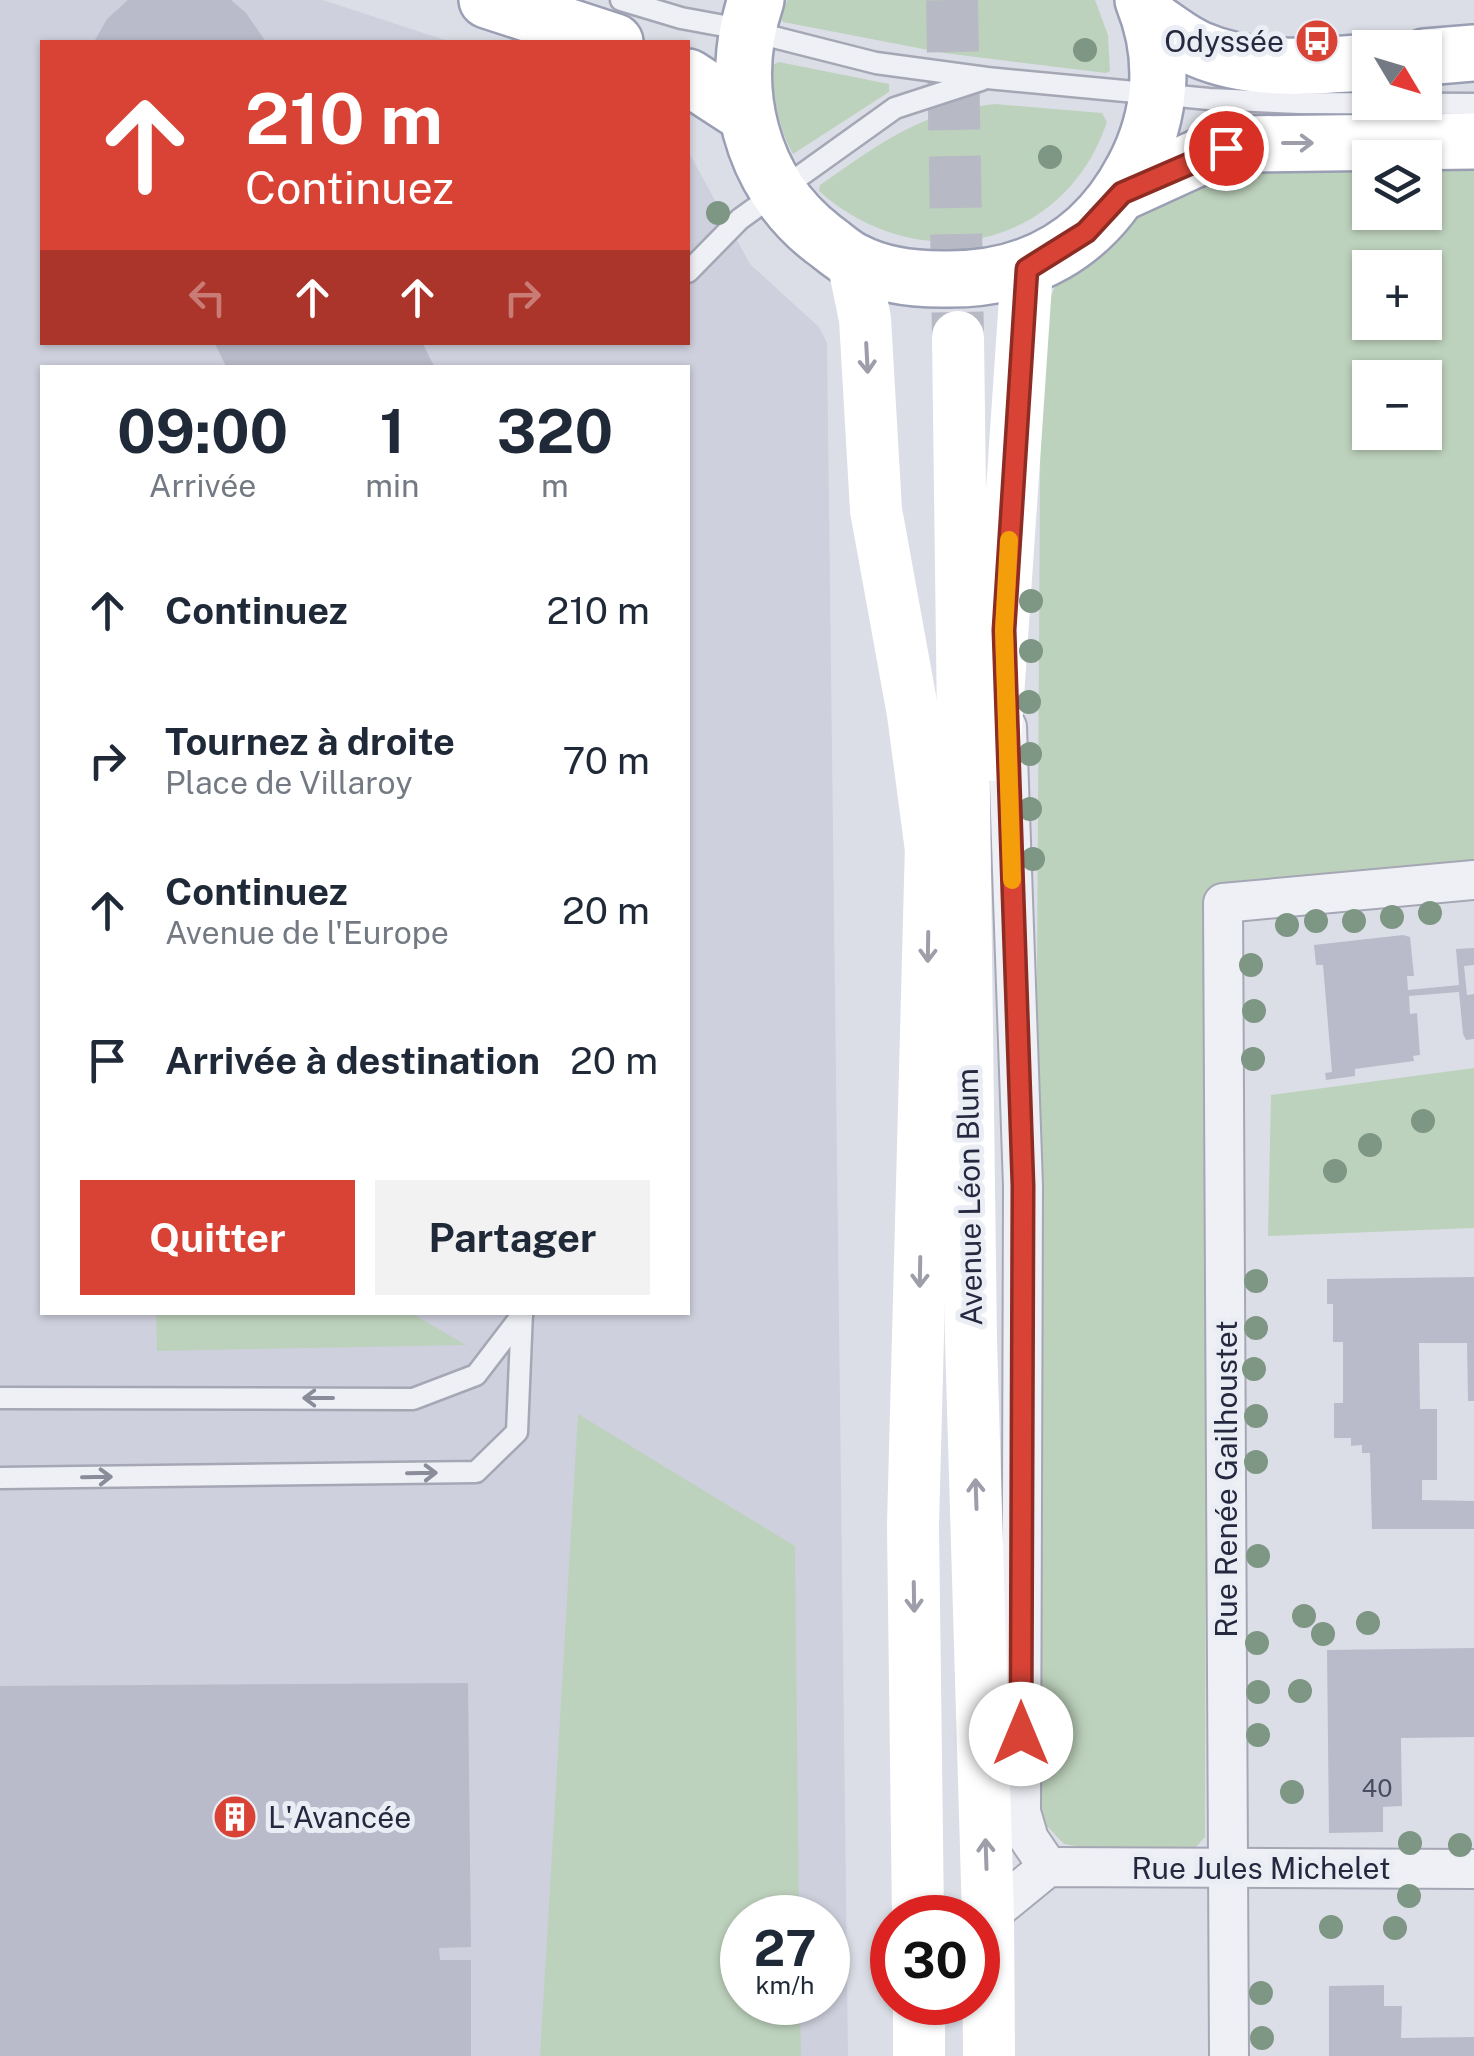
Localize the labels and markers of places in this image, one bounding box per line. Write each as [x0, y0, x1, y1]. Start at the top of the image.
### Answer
bus stop icon: Odyssée [1294, 18, 1340, 64]
place label: Odyssée [1164, 23, 1284, 59]
pin [1184, 106, 1269, 191]
building icon: L'Avancée [212, 1794, 258, 1840]
place label: L'Avancée [268, 1799, 411, 1835]

